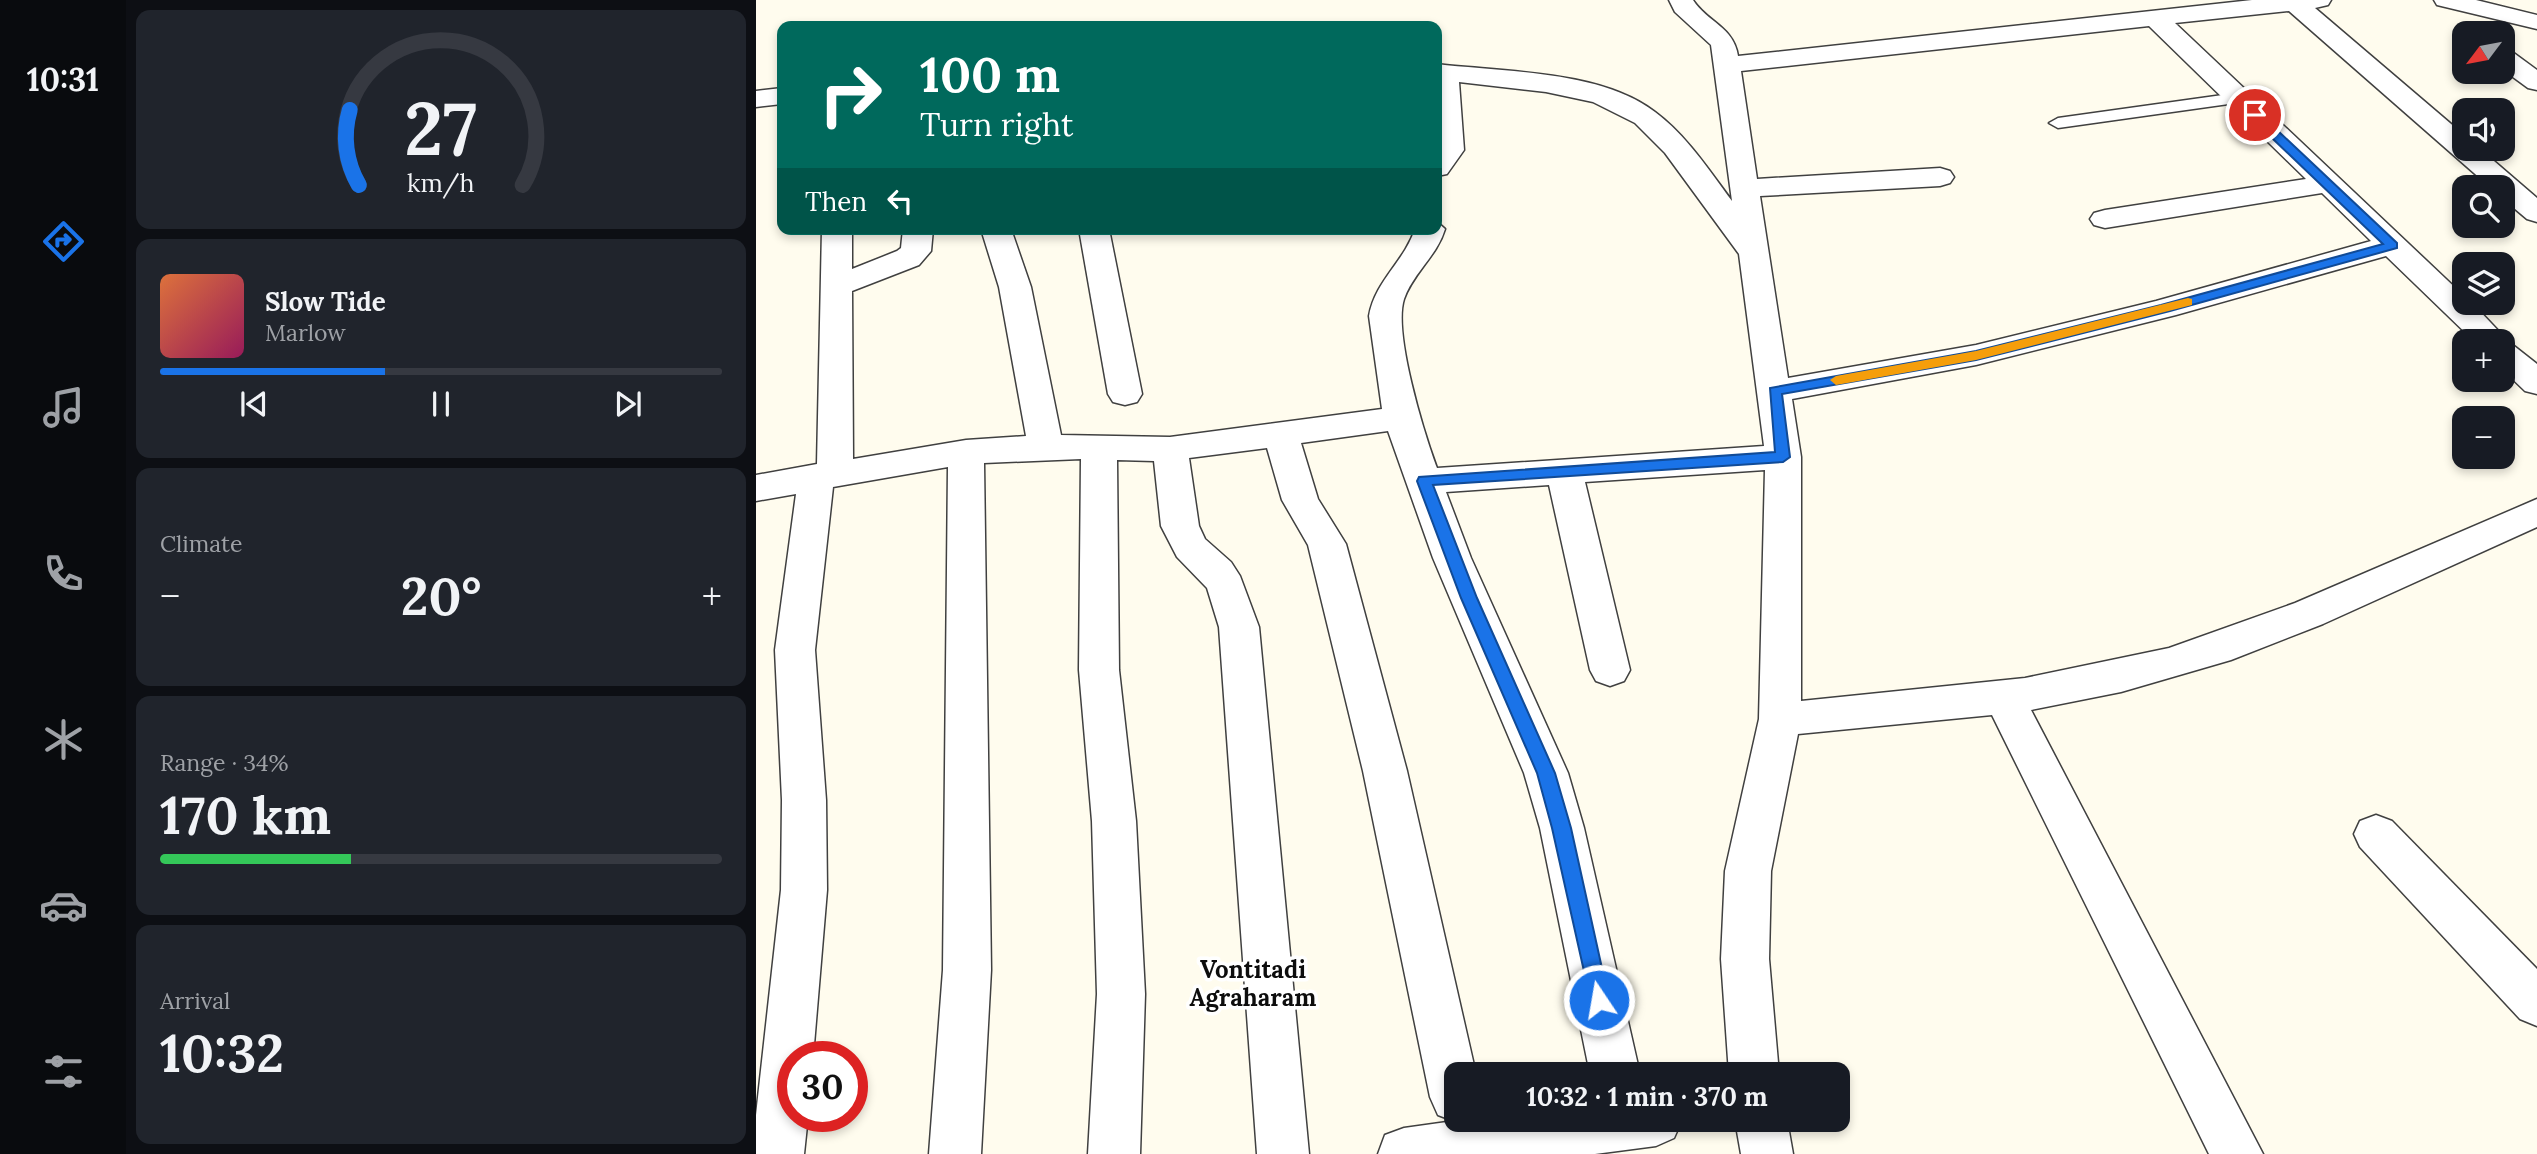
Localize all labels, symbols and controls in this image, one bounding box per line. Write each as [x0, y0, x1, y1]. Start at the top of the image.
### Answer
north arrow [2452, 21, 2515, 84]
map controls [2452, 21, 2515, 469]
text: 100 m [920, 43, 1060, 105]
icon: right [805, 49, 896, 140]
text: 10:31 [27, 59, 99, 100]
text: 27 [405, 83, 477, 176]
pin [2225, 85, 2285, 145]
icon: arrive [2236, 96, 2274, 134]
button: sound [2452, 98, 2515, 161]
text: Turn right [920, 104, 1073, 145]
text: km/h [407, 167, 475, 199]
button: search [2452, 175, 2515, 238]
icon: left [881, 182, 919, 220]
text: Then [805, 185, 867, 218]
icon: directions [39, 217, 88, 266]
button: layers [2452, 252, 2515, 315]
text: Slow Tide [265, 285, 386, 318]
text: Marlow [265, 318, 346, 347]
button: + [2452, 329, 2515, 392]
icon: music [39, 383, 88, 432]
icon: previous [235, 385, 273, 423]
icon: pause [422, 385, 460, 423]
icon: next [609, 385, 647, 423]
button: − [2452, 406, 2515, 469]
text: Climate [160, 529, 242, 558]
icon: phone [39, 549, 88, 598]
text: 20° [401, 563, 481, 629]
text: − [160, 572, 180, 620]
text: + [702, 572, 722, 620]
icon: climate [39, 715, 88, 764]
text: Range · 34% [160, 748, 288, 777]
text: 170 km [160, 782, 331, 848]
icon: car [39, 881, 88, 930]
district label: Vontitadi Agraharam [1190, 954, 1316, 1013]
position arrow [1562, 963, 1636, 1037]
text: Arrival [160, 986, 230, 1015]
text: 10:32 [160, 1020, 284, 1086]
speed limit sign: 30 [777, 1041, 868, 1132]
icon: filters [39, 1047, 88, 1096]
text: 10:32 · 1 min · 370 m [1526, 1080, 1768, 1113]

